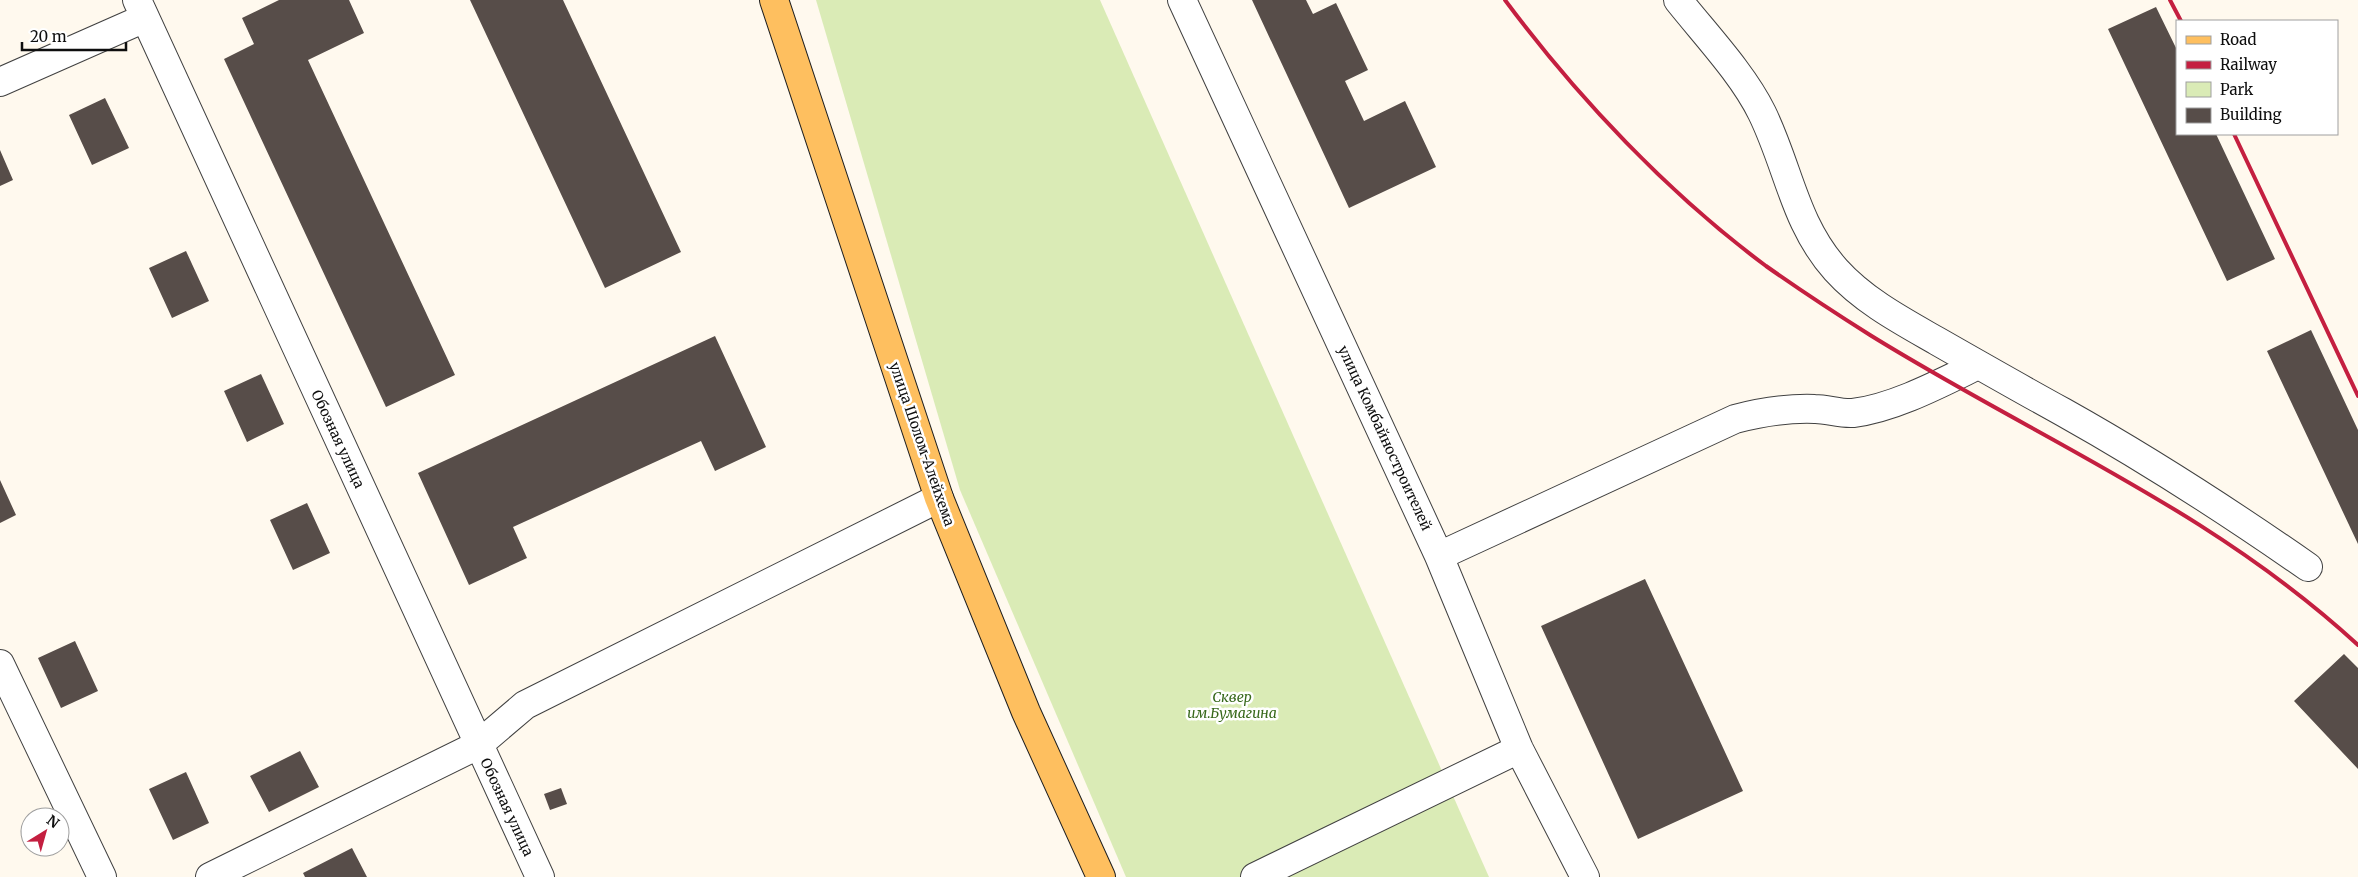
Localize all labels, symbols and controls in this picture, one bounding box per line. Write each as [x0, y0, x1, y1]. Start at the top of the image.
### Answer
scale bar [22, 20, 126, 52]
legend [2176, 20, 2338, 135]
text: 20 m [30, 27, 67, 46]
text: Road [2220, 30, 2256, 49]
text: Railway [2220, 55, 2277, 74]
text: Park [2220, 80, 2254, 99]
text: Building [2220, 105, 2282, 124]
street label: улица Комбайностроителей [1334, 343, 1436, 534]
street label: улица Шолом-Алейхема [885, 360, 959, 529]
street label: Обозная улица [307, 387, 369, 491]
park label: Сквер им.Бумагина [1187, 688, 1277, 722]
street label: Обозная улица [476, 755, 538, 859]
north arrow [20, 807, 70, 857]
text: N [43, 811, 63, 832]

